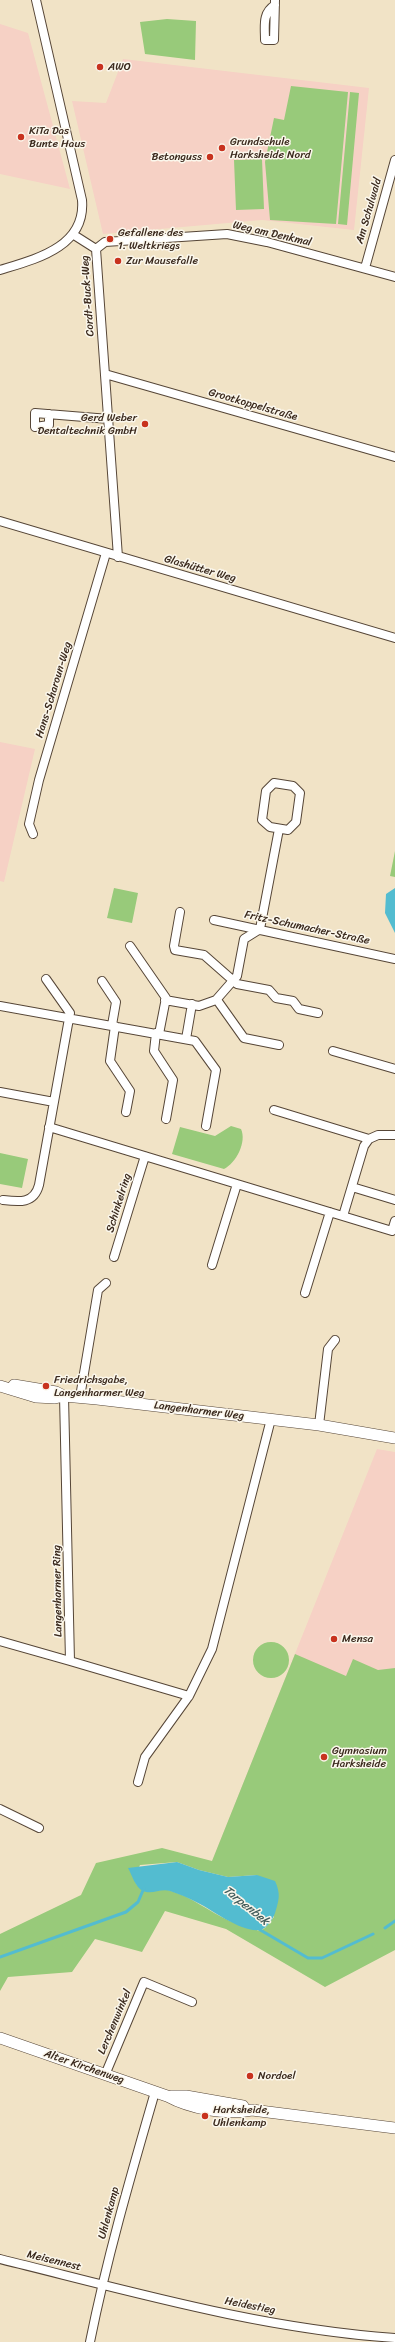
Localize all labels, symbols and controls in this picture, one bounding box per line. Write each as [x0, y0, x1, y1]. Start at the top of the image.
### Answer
place label: AWO [108, 60, 131, 74]
marker: AWO [95, 62, 105, 72]
place label: KiTa Das Bunte Haus [29, 124, 85, 150]
marker: KiTa Das Bunte Haus [16, 132, 26, 142]
place label: Grundschule Harksheide Nord [230, 135, 310, 161]
marker: Grundschule Harksheide Nord [217, 143, 227, 153]
place label: Betonguss [152, 150, 202, 164]
marker: Betonguss [205, 152, 215, 162]
street label: Am Schulwald [353, 177, 385, 245]
street label: Weg am Denkmal [231, 219, 313, 249]
place label: Gefallene des 1. Weltkriegs [118, 226, 183, 252]
marker: Gefallene des 1. Weltkriegs [105, 234, 115, 244]
place label: Zur Mausefalle [126, 254, 198, 268]
street label: Cordt-Buck-Weg [79, 255, 97, 337]
marker: Zur Mausefalle [113, 256, 123, 266]
street label: Grootkoppelstraße [207, 386, 299, 424]
place label: Gerd Weber Dentaltechnik GmbH [37, 411, 137, 437]
marker: Gerd Weber Dentaltechnik GmbH [140, 419, 150, 429]
street label: Glashütter Weg [163, 552, 237, 586]
street label: Hans-Scharoun-Weg [33, 640, 75, 740]
street label: Fritz-Schumacher-Straße [243, 908, 371, 948]
street label: Schinkelring [104, 1172, 134, 1234]
place label: Friedrichsgabe, Langenharmer Weg [54, 1373, 145, 1399]
marker: Friedrichsgabe, Langenharmer Weg [41, 1381, 51, 1391]
street label: Langenharmer Weg [153, 1399, 245, 1423]
street label: Langenharmer Ring [51, 1545, 65, 1637]
place label: Mensa [342, 1632, 373, 1646]
marker: Mensa [329, 1634, 339, 1644]
place label: Gymnasium Harksheide [332, 1744, 387, 1770]
marker: Gymnasium Harksheide [319, 1752, 329, 1762]
water label: Tarpenbek [220, 1883, 272, 1929]
street label: Lerchenwinkel [95, 1988, 135, 2056]
street label: Alter Kirchenweg [42, 2047, 126, 2087]
place label: Nordoel [258, 2069, 296, 2083]
marker: Nordoel [245, 2071, 255, 2081]
place label: Harksheide, Uhlenkamp [213, 2103, 270, 2129]
marker: Harksheide, Uhlenkamp [200, 2111, 210, 2121]
street label: Uhlenkamp [96, 2185, 122, 2241]
street label: Meisennest [26, 2248, 82, 2274]
street label: Heidestieg [224, 2295, 276, 2317]

